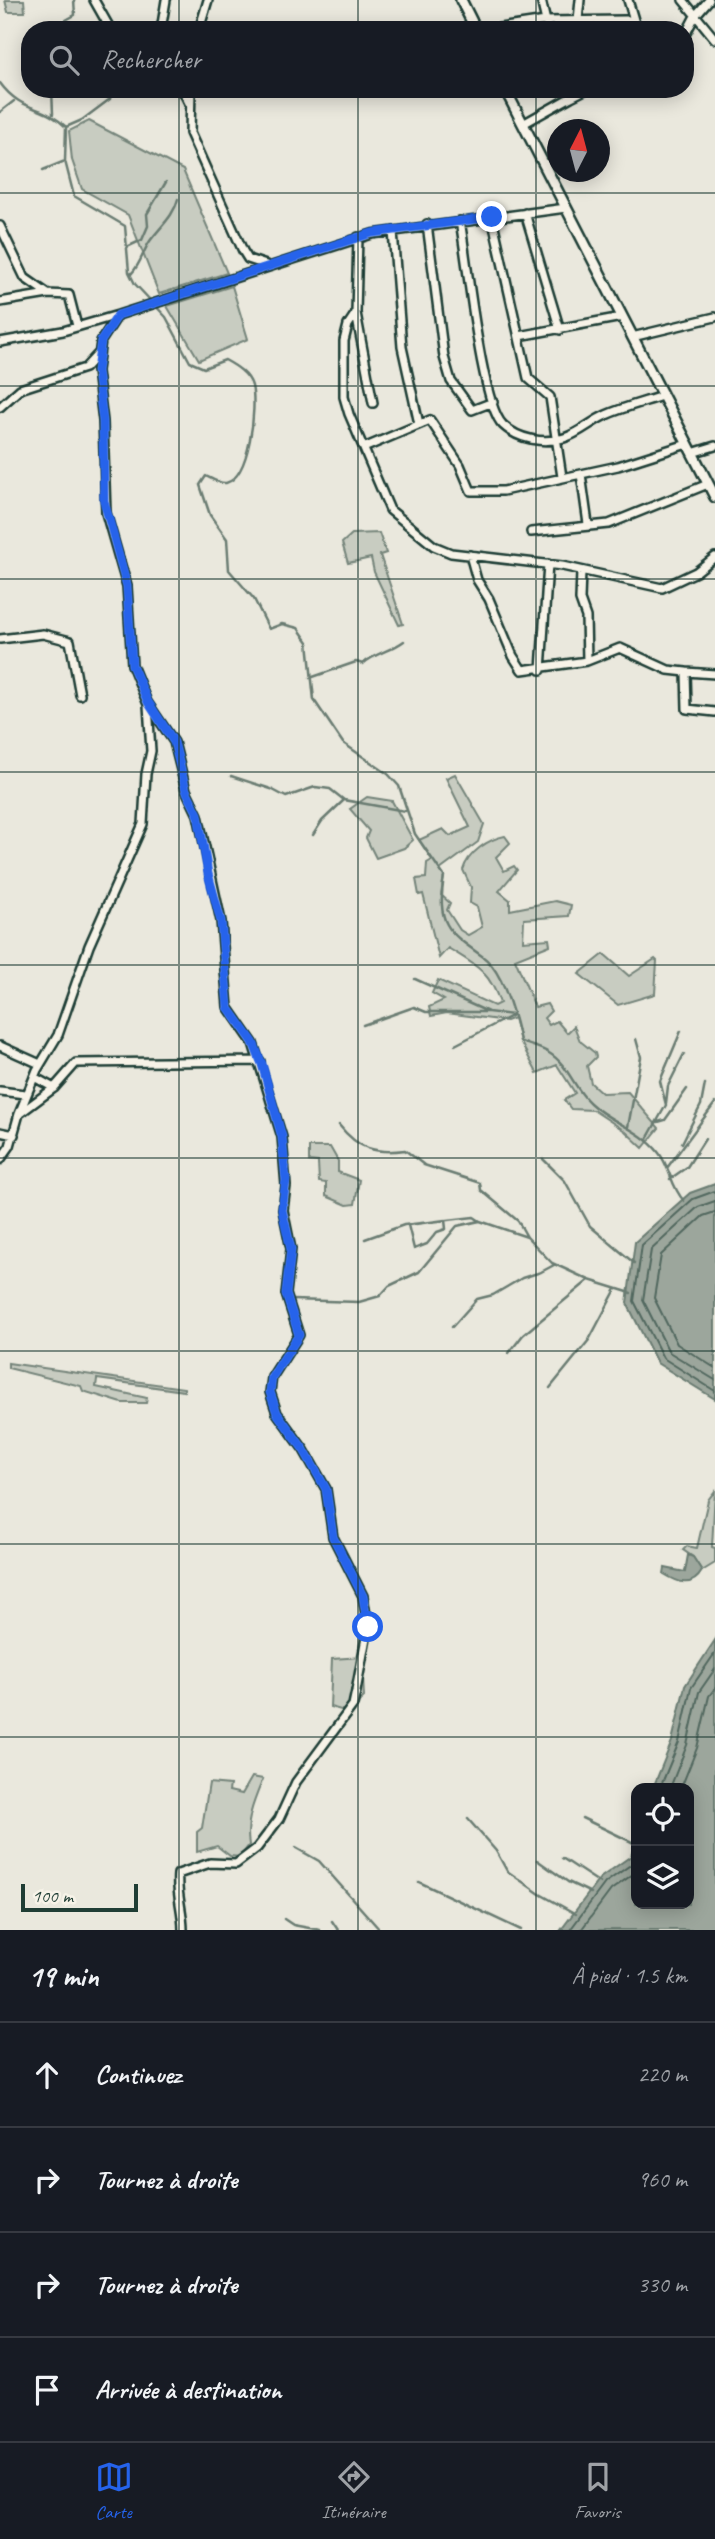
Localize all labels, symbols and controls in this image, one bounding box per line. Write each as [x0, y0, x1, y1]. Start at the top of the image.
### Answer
search box [21, 21, 694, 98]
icon: search [45, 41, 83, 79]
text: Rechercher [101, 43, 201, 76]
north arrow [547, 119, 610, 182]
route end [476, 201, 507, 232]
route start [352, 1611, 383, 1642]
map controls [631, 1783, 694, 1909]
button: locate [631, 1783, 694, 1846]
button: layers [631, 1846, 694, 1909]
scale bar [21, 1881, 138, 1913]
text: 100 m [32, 1884, 73, 1908]
text: 19 min [28, 1957, 99, 1995]
text: À pied · 1.5 km [572, 1961, 687, 1990]
icon: ahead [28, 2056, 66, 2094]
text: Continuez [95, 2058, 181, 2091]
text: 220 m [638, 2060, 687, 2089]
icon: right [28, 2161, 66, 2199]
text: Tournez à droite [95, 2163, 237, 2196]
text: 960 m [638, 2165, 687, 2194]
icon: right [28, 2266, 66, 2304]
text: Tournez à droite [95, 2268, 237, 2301]
text: 330 m [638, 2270, 687, 2299]
icon: arrive [28, 2371, 66, 2409]
text: Arrivée à destination [95, 2373, 281, 2406]
tab: Carte [95, 2458, 133, 2524]
tab: Itinéraire [322, 2458, 386, 2524]
tab: Favoris [575, 2458, 620, 2524]

